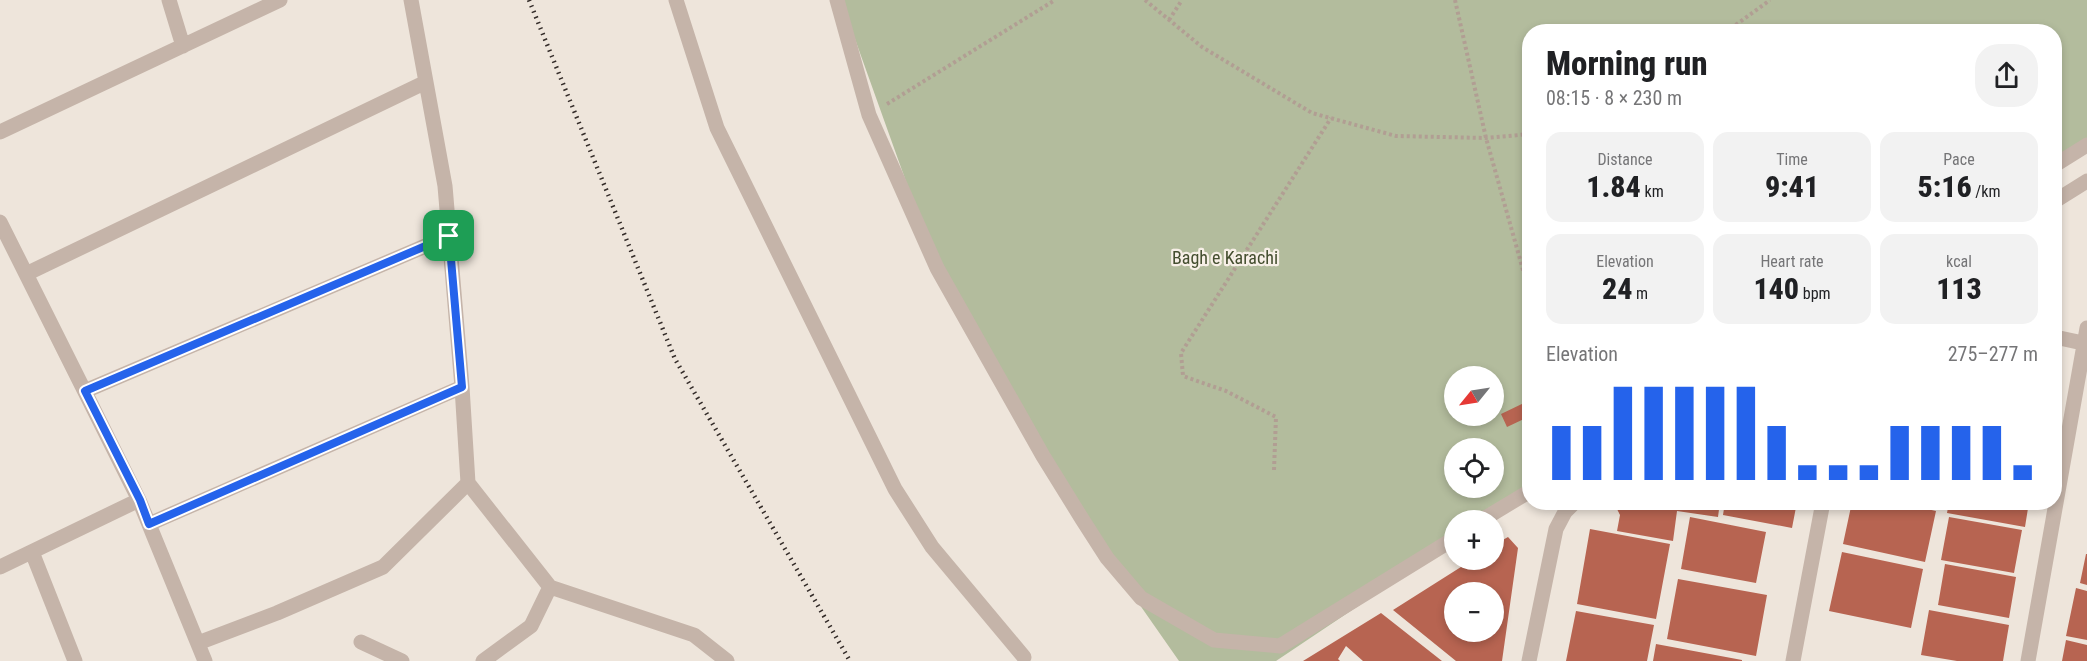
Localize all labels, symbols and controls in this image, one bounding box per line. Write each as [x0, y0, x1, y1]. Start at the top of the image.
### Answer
text: Morning run [1546, 44, 1708, 83]
button: share [1975, 44, 2038, 107]
text: 08:15 · 8 × 230 m [1546, 86, 1682, 110]
text: Distance [1597, 150, 1653, 169]
text: Time [1776, 150, 1808, 169]
text: Pace [1943, 150, 1975, 169]
text: 1.84 [1586, 169, 1641, 204]
text: 9:41 [1765, 169, 1819, 204]
text: 5:16 [1917, 169, 1972, 204]
text: km [1641, 182, 1664, 201]
text: /km [1972, 182, 2001, 201]
pin [423, 210, 474, 261]
icon: arrive [432, 219, 465, 252]
park label: Bagh e Karachi [1172, 247, 1278, 268]
text: Elevation [1596, 252, 1654, 271]
text: Heart rate [1760, 252, 1824, 271]
text: kcal [1946, 252, 1972, 271]
text: 24 [1602, 271, 1632, 306]
text: 140 [1753, 271, 1799, 306]
text: 113 [1936, 271, 1982, 306]
text: m [1632, 284, 1648, 303]
text: bpm [1799, 284, 1831, 303]
text: Elevation [1546, 342, 1618, 366]
text: 275–277 m [1948, 342, 2038, 366]
north arrow [1444, 366, 1504, 426]
map controls [1444, 366, 1504, 642]
button: locate [1444, 438, 1504, 498]
button: + [1444, 510, 1504, 570]
button: − [1444, 582, 1504, 642]

